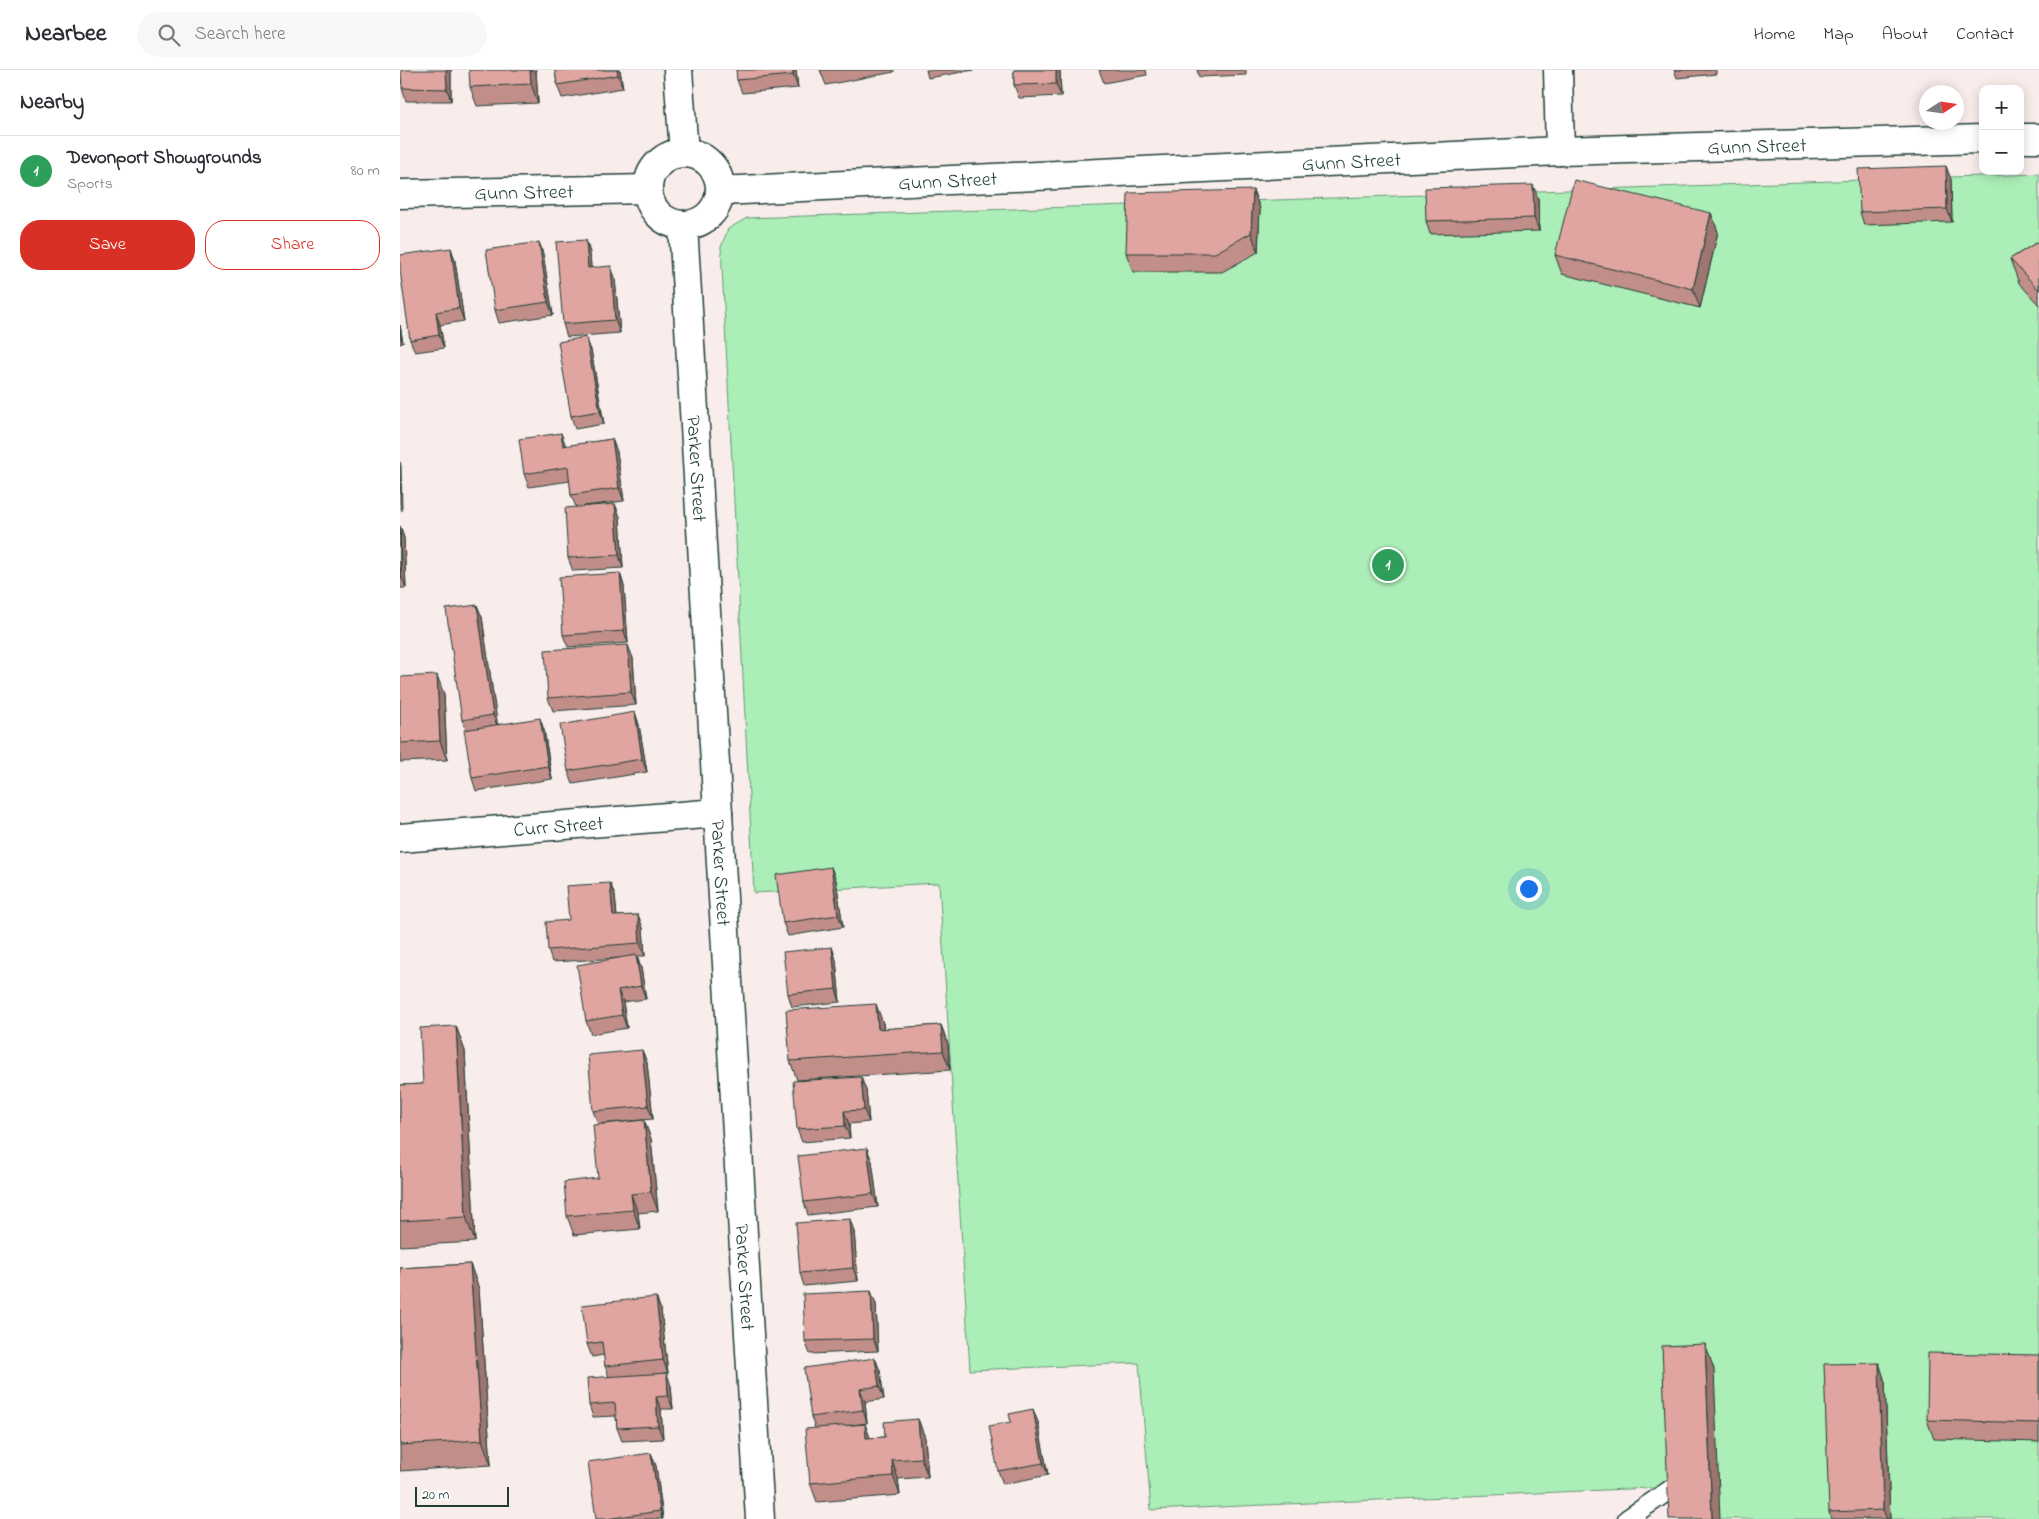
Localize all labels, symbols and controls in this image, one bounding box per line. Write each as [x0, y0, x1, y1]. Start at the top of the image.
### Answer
search box [137, 12, 487, 57]
text: Nearbee [25, 17, 107, 52]
icon: search [155, 21, 183, 49]
text: Search here [195, 21, 286, 48]
text: Home [1754, 22, 1795, 48]
text: Map [1823, 22, 1854, 48]
text: About [1882, 22, 1928, 48]
text: Contact [1956, 22, 2014, 48]
north arrow [1919, 85, 1964, 130]
map controls [1979, 85, 2024, 175]
button: + [1979, 85, 2024, 130]
text: Nearby [20, 88, 84, 118]
button: − [1979, 130, 2024, 175]
street label: Gunn Street [1707, 132, 1807, 164]
text: Devonport Showgrounds [67, 145, 262, 172]
street label: Gunn Street [1301, 147, 1402, 180]
text: 1 [33, 159, 39, 183]
text: 80 m [351, 159, 380, 183]
street label: Gunn Street [898, 166, 998, 199]
text: Sports [67, 172, 113, 196]
street label: Gunn Street [474, 178, 574, 209]
button: Save [20, 220, 195, 270]
button: Share [205, 220, 380, 270]
street label: Parker Street [677, 415, 713, 523]
pin: 1 [1372, 546, 1404, 584]
street label: Curr Street [513, 810, 605, 846]
street label: Parker Street [701, 819, 737, 927]
your location [1516, 876, 1542, 902]
street label: Parker Street [725, 1223, 761, 1332]
scale bar [415, 1484, 509, 1507]
text: 20 m [422, 1485, 449, 1506]

